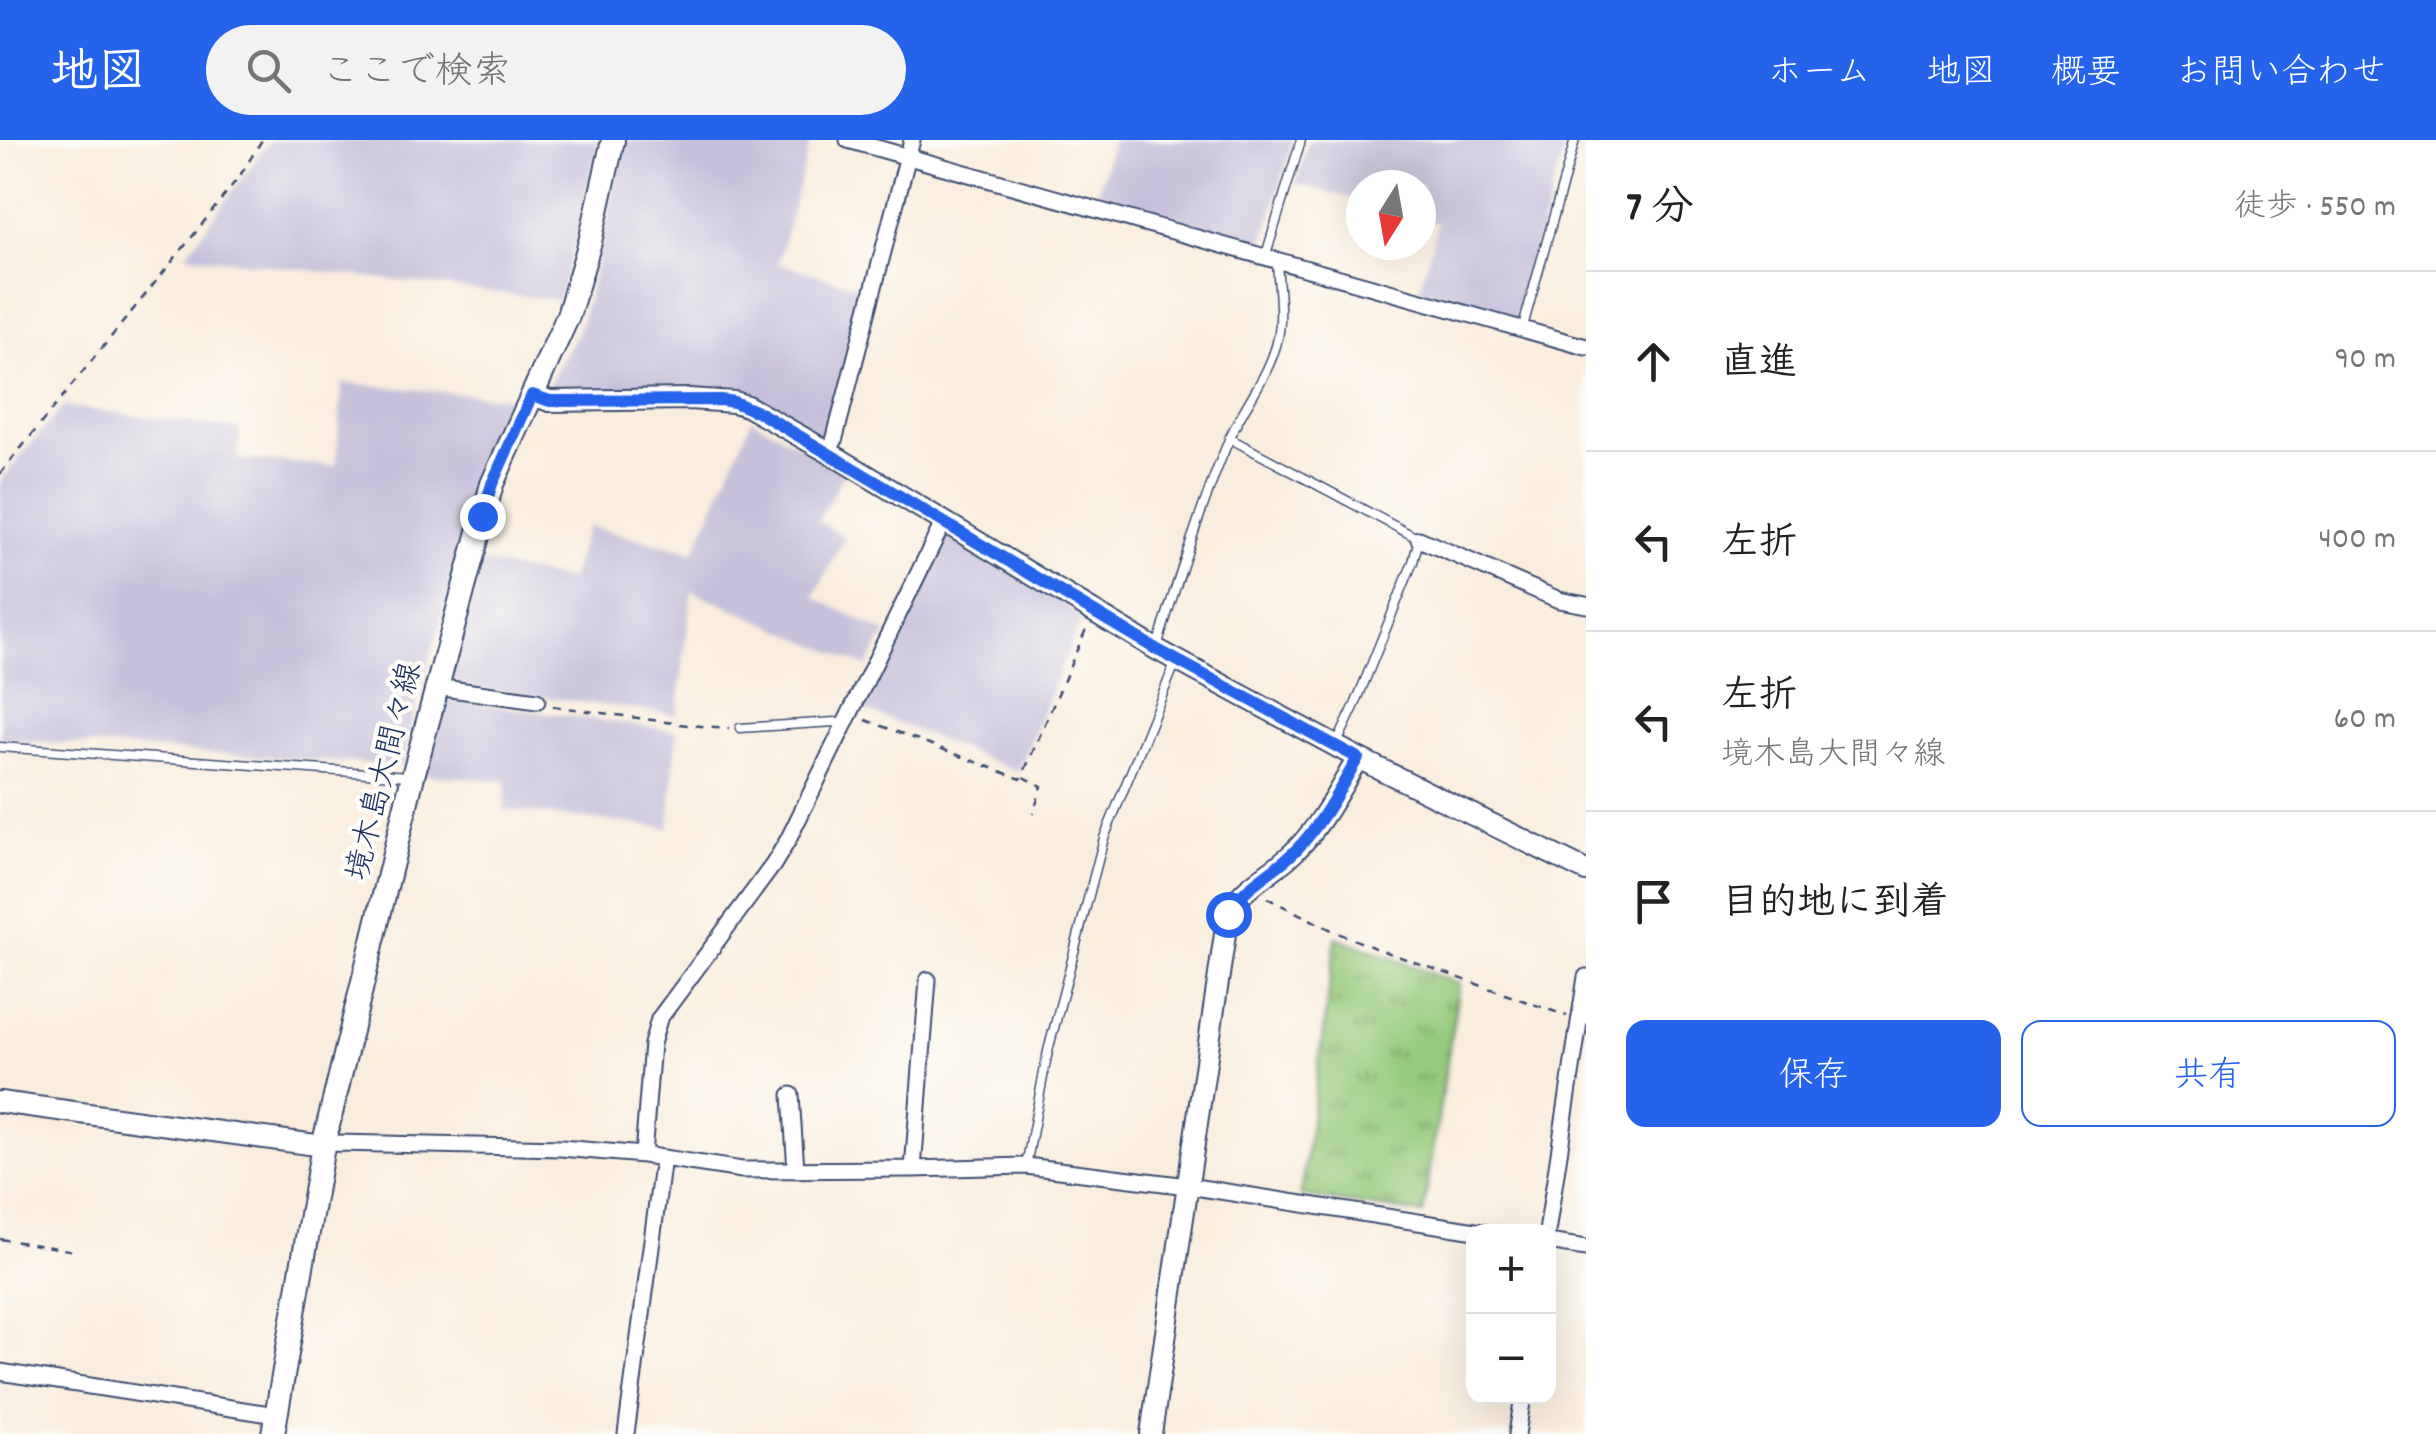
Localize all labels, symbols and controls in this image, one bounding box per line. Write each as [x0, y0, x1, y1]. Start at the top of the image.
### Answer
search box [206, 25, 906, 115]
text: 地図 [50, 42, 146, 111]
icon: search [241, 43, 296, 98]
text: ここで検索 [321, 47, 511, 102]
text: ホーム [1767, 50, 1871, 100]
text: 地図 [1926, 50, 1996, 100]
text: 概要 [2051, 50, 2121, 100]
text: お問い合わせ [2176, 50, 2386, 100]
north arrow [1346, 170, 1436, 260]
text: 7 分 [1626, 181, 1694, 241]
text: 徒歩 · 550 m [2234, 186, 2396, 232]
icon: ahead [1626, 334, 1681, 389]
text: 直進 [1721, 338, 1797, 393]
text: 90 m [2335, 338, 2396, 384]
route end [460, 494, 506, 540]
icon: left [1626, 514, 1681, 569]
text: 左折 [1721, 518, 1797, 573]
text: 400 m [2319, 518, 2396, 564]
street label: 境木島大間々線 [337, 658, 436, 886]
text: 左折 [1721, 671, 1797, 726]
icon: left [1626, 694, 1681, 749]
text: 60 m [2334, 698, 2396, 744]
text: 境木島大間々線 [1721, 734, 1945, 780]
icon: arrive [1626, 874, 1681, 929]
text: 目的地に到着 [1721, 878, 1949, 933]
route start [1206, 892, 1252, 938]
button: 保存 [1626, 1020, 2001, 1127]
button: 共有 [2021, 1020, 2396, 1127]
map controls [1466, 1224, 1556, 1404]
button: + [1466, 1224, 1556, 1314]
button: − [1466, 1314, 1556, 1404]

